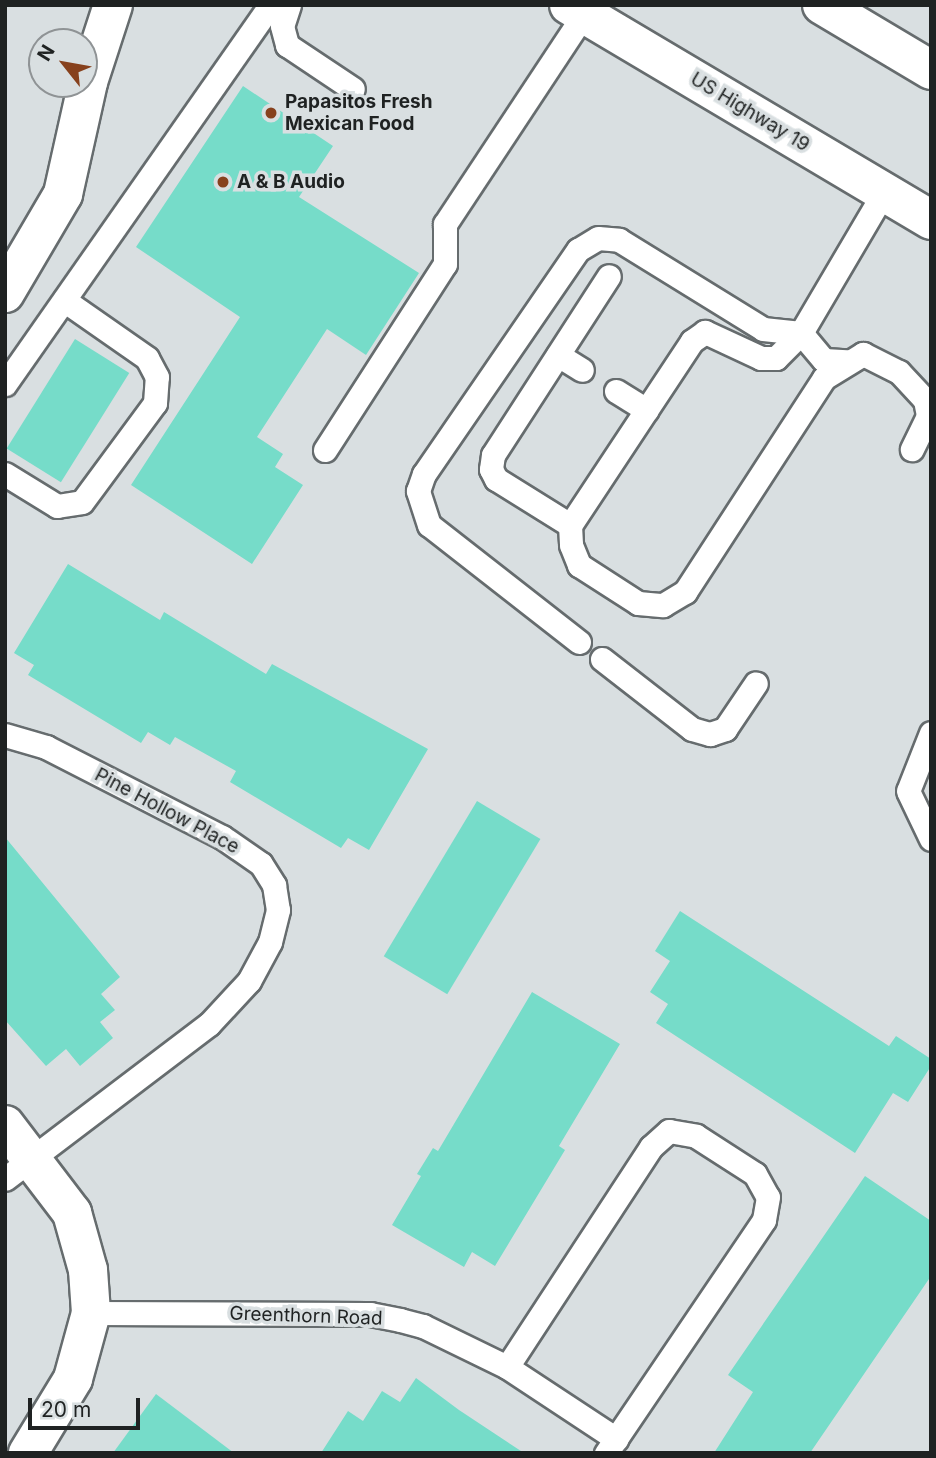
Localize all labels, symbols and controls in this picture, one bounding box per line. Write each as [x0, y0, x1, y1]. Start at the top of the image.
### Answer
north arrow [28, 28, 98, 98]
text: N [33, 41, 60, 65]
street label: US Highway 19 [686, 68, 814, 156]
place label: Papasitos Fresh Mexican Food [285, 91, 432, 135]
marker: Papasitos Fresh Mexican Food [263, 105, 279, 121]
place label: A & B Audio [237, 171, 345, 193]
marker: A & B Audio [215, 174, 231, 190]
street label: Pine Hollow Place [91, 763, 243, 859]
street label: Greenthorn Road [229, 1302, 383, 1330]
scale bar [32, 1384, 144, 1428]
text: 20 m [41, 1397, 91, 1422]

